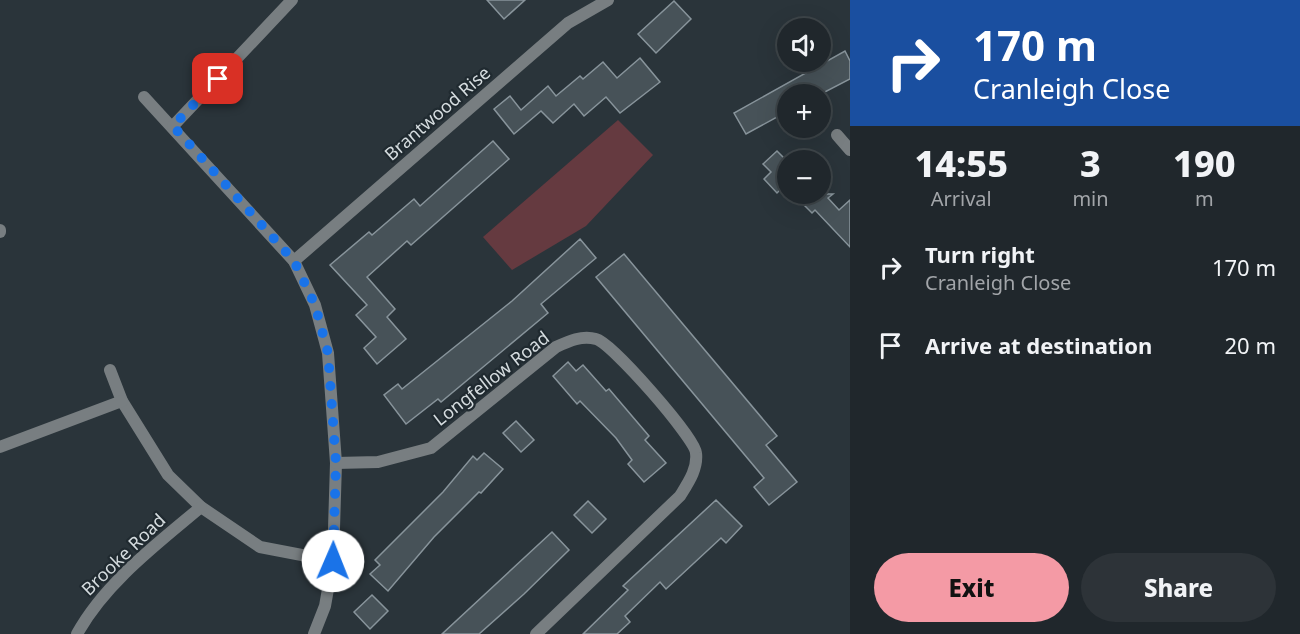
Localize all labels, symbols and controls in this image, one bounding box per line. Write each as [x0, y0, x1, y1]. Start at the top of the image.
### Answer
text: 170 m [973, 16, 1097, 73]
map controls [777, 18, 831, 204]
button: sound [777, 18, 831, 72]
icon: right [874, 24, 952, 102]
pin [192, 53, 243, 104]
street label: Brantwood Rise [379, 60, 495, 166]
icon: arrive [201, 62, 234, 95]
text: Cranleigh Close [973, 70, 1171, 107]
button: + [777, 84, 831, 138]
text: 14:55 [914, 139, 1008, 188]
text: 3 [1080, 139, 1101, 188]
text: 190 [1173, 139, 1236, 188]
button: − [777, 150, 831, 204]
text: Arrival [931, 185, 992, 212]
text: min [1072, 185, 1109, 212]
text: m [1195, 185, 1214, 212]
text: Turn right [925, 239, 1035, 269]
icon: right [874, 251, 907, 284]
text: 170 m [1212, 252, 1276, 282]
text: Cranleigh Close [925, 269, 1071, 296]
street label: Longfellow Road [428, 325, 554, 431]
icon: arrive [874, 329, 907, 362]
text: Arrive at destination [925, 330, 1152, 360]
text: 20 m [1225, 330, 1276, 360]
street label: Brooke Road [76, 508, 170, 600]
position arrow [301, 529, 365, 593]
button: Exit [874, 553, 1069, 622]
button: Share [1081, 553, 1276, 622]

